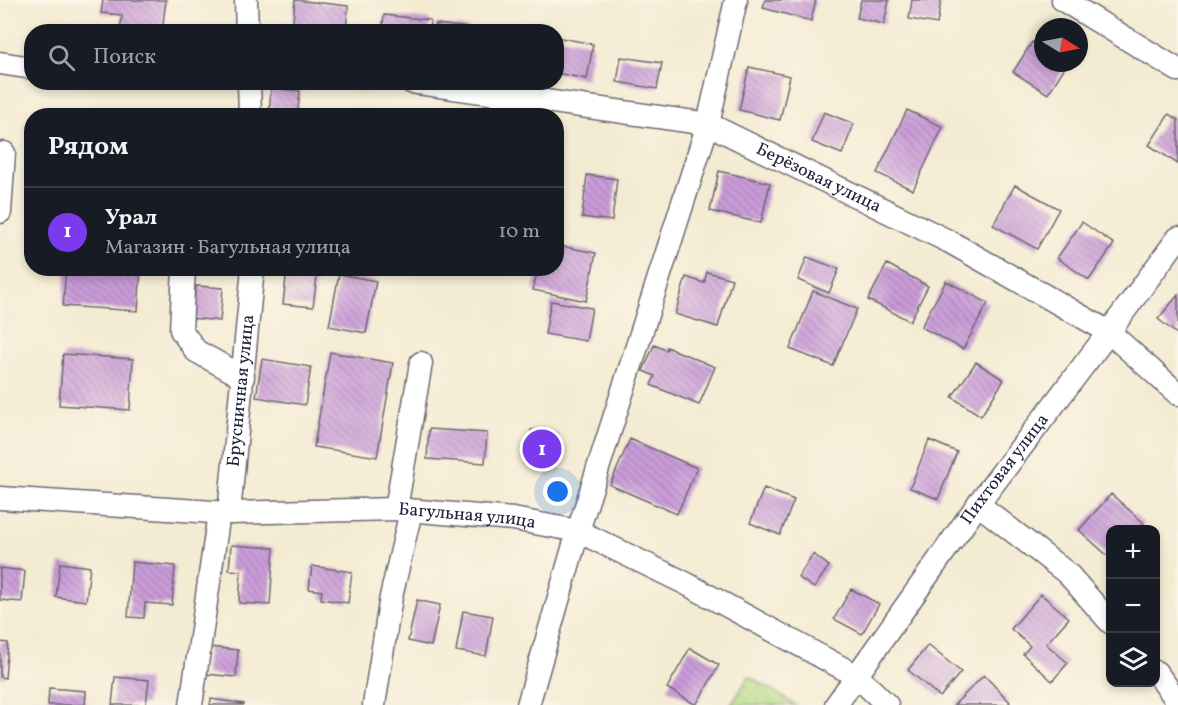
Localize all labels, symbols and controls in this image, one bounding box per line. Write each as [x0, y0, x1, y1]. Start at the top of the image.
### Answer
north arrow [1034, 18, 1088, 72]
search box [24, 24, 564, 90]
icon: search [45, 41, 78, 74]
text: Поиск [93, 42, 156, 73]
text: Рядом [48, 129, 128, 165]
street label: Берёзовая улица [752, 137, 885, 219]
text: Урал [105, 203, 157, 234]
text: 1 [63, 218, 72, 246]
text: 10 m [499, 218, 540, 246]
text: Магазин · Багульная улица [105, 234, 351, 262]
street label: Брусничная улица [221, 313, 261, 468]
street label: Пихтовая улица [955, 409, 1055, 530]
pin: 1 [522, 426, 562, 472]
your location [543, 477, 572, 506]
street label: Багульная улица [397, 497, 538, 536]
map controls [1106, 525, 1160, 687]
button: + [1106, 525, 1160, 579]
button: − [1106, 579, 1160, 633]
button: layers [1106, 633, 1160, 687]

